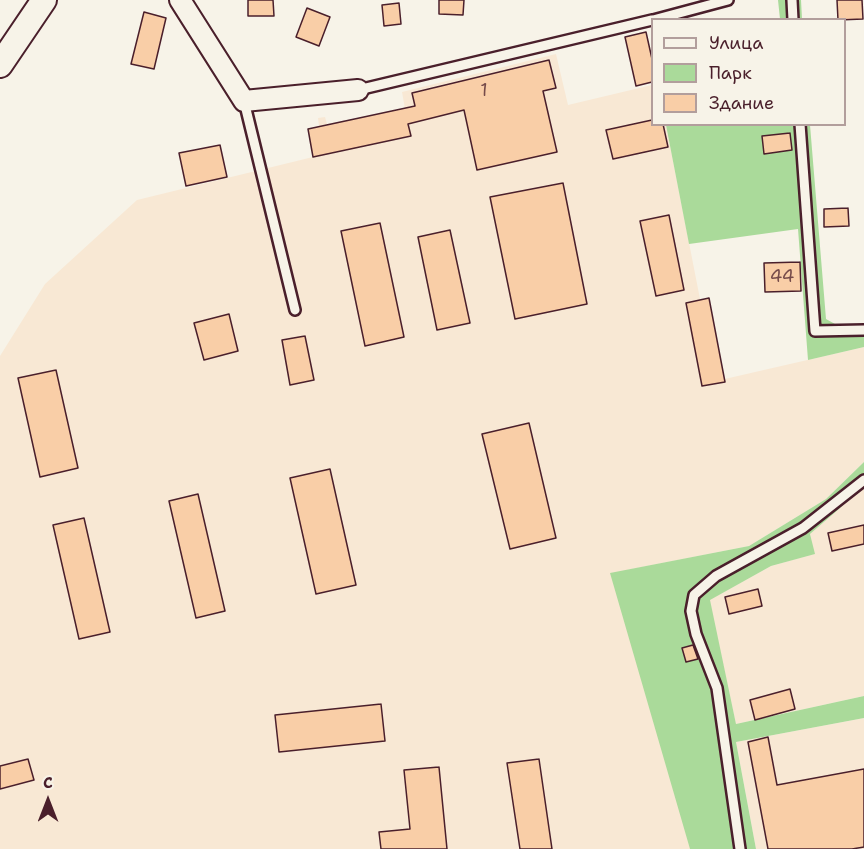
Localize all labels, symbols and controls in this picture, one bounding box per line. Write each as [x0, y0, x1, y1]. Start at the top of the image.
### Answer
legend [651, 18, 846, 126]
text: Улица [709, 31, 763, 55]
text: Парк [709, 61, 752, 85]
house number: 1 [480, 80, 488, 102]
text: Здание [709, 91, 774, 115]
house number: 44 [770, 266, 794, 288]
north arrow [18, 771, 78, 831]
text: С [43, 772, 53, 793]

